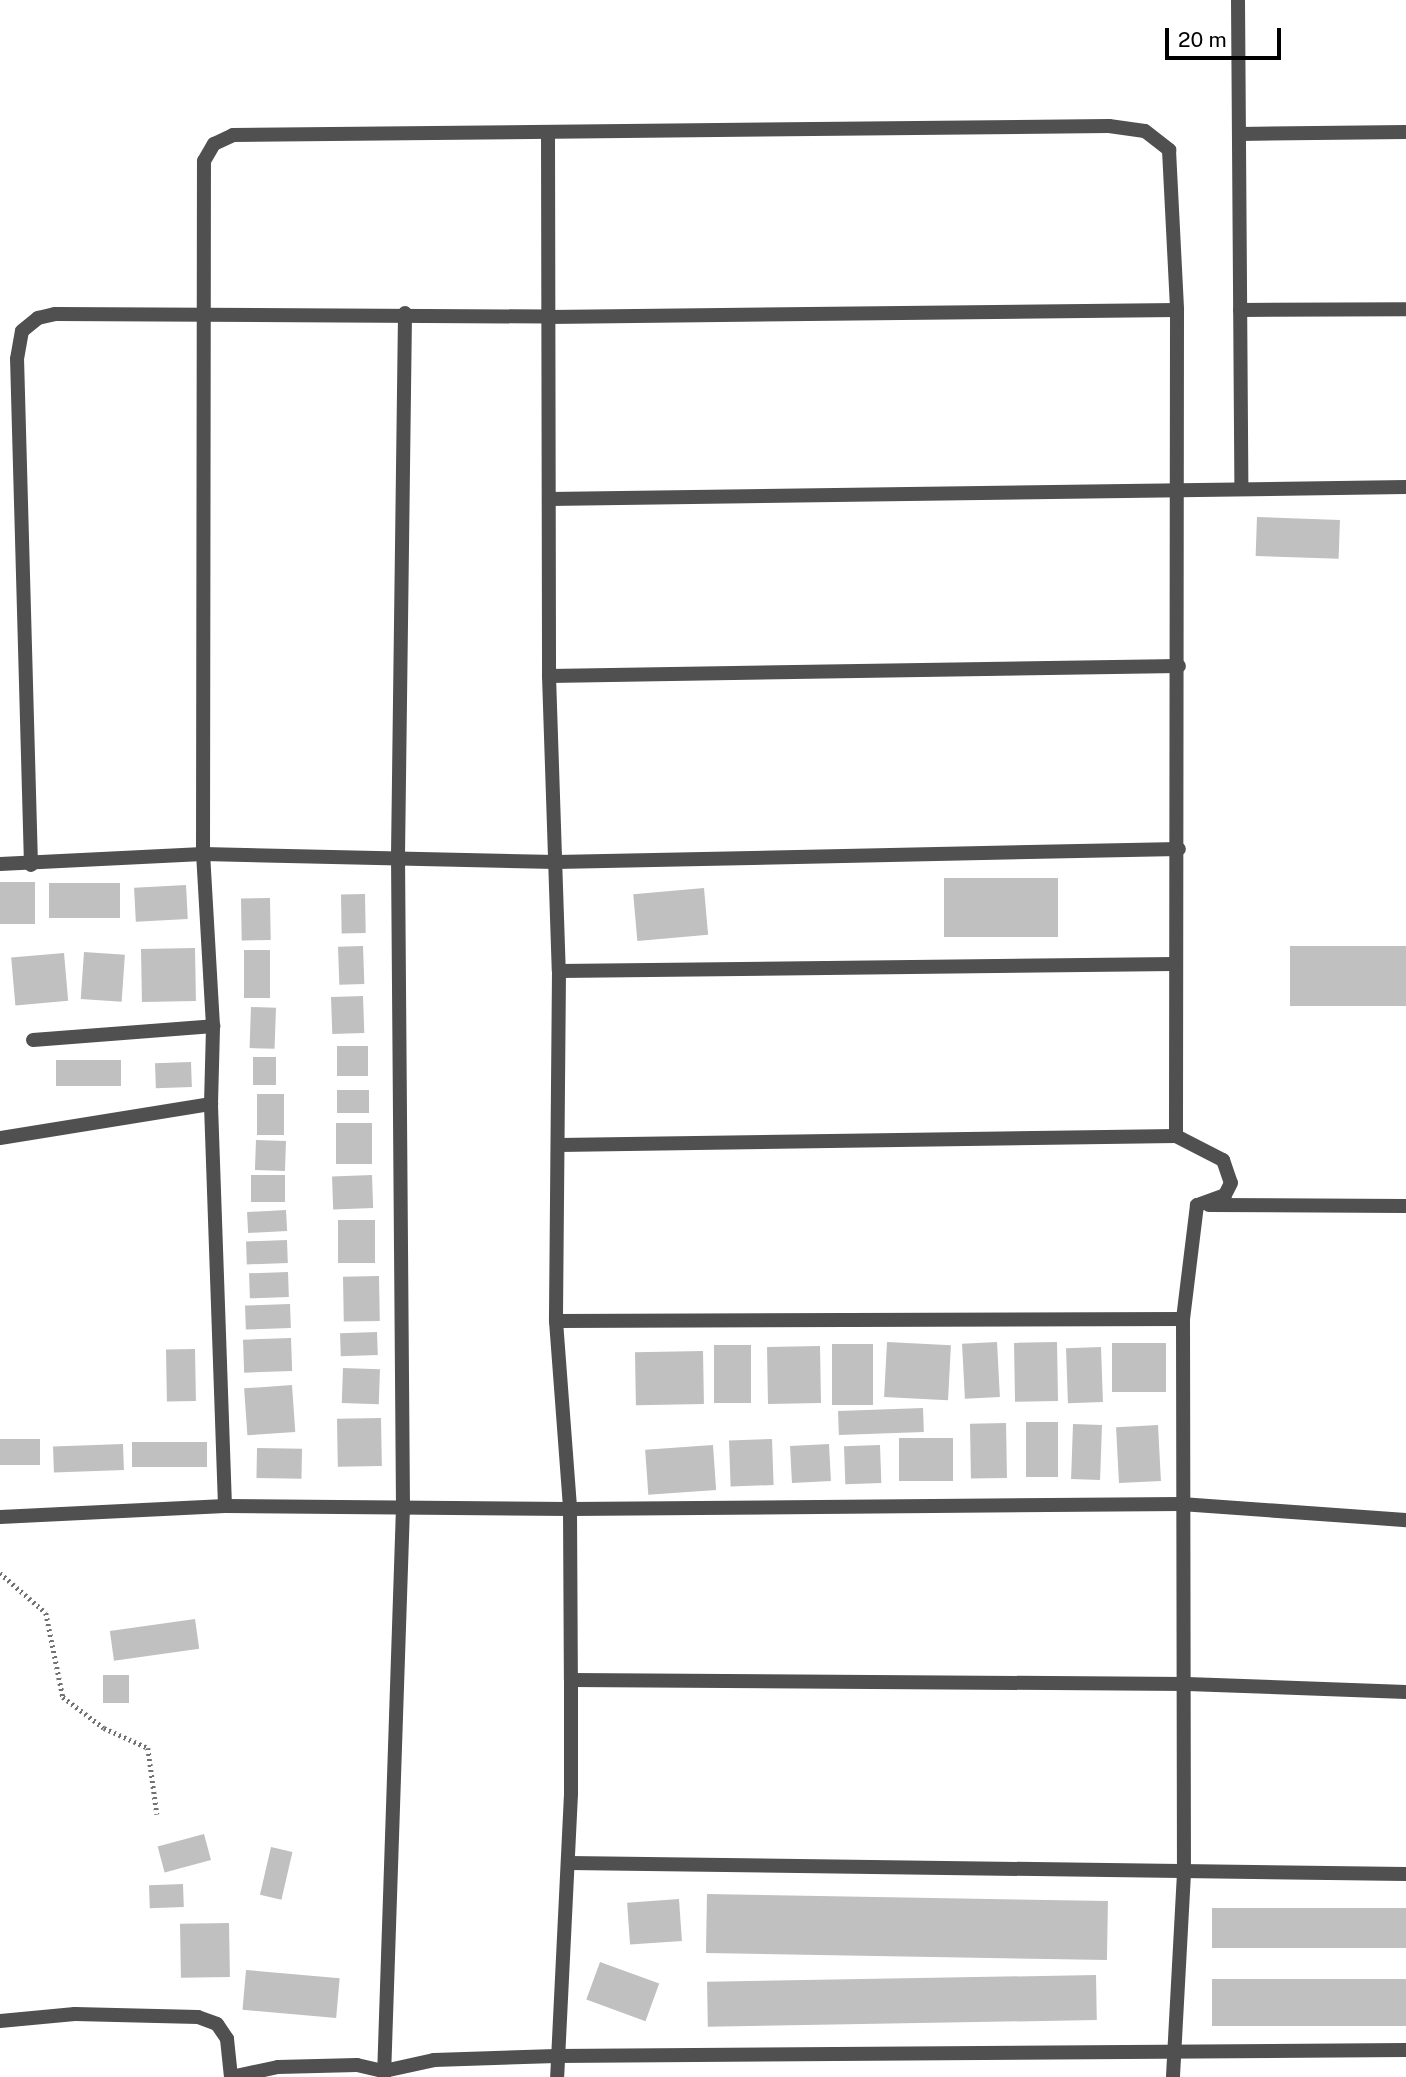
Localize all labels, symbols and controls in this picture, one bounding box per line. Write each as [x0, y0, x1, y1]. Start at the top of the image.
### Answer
scale bar [1168, 14, 1284, 58]
text: 20 m [1178, 27, 1227, 52]

